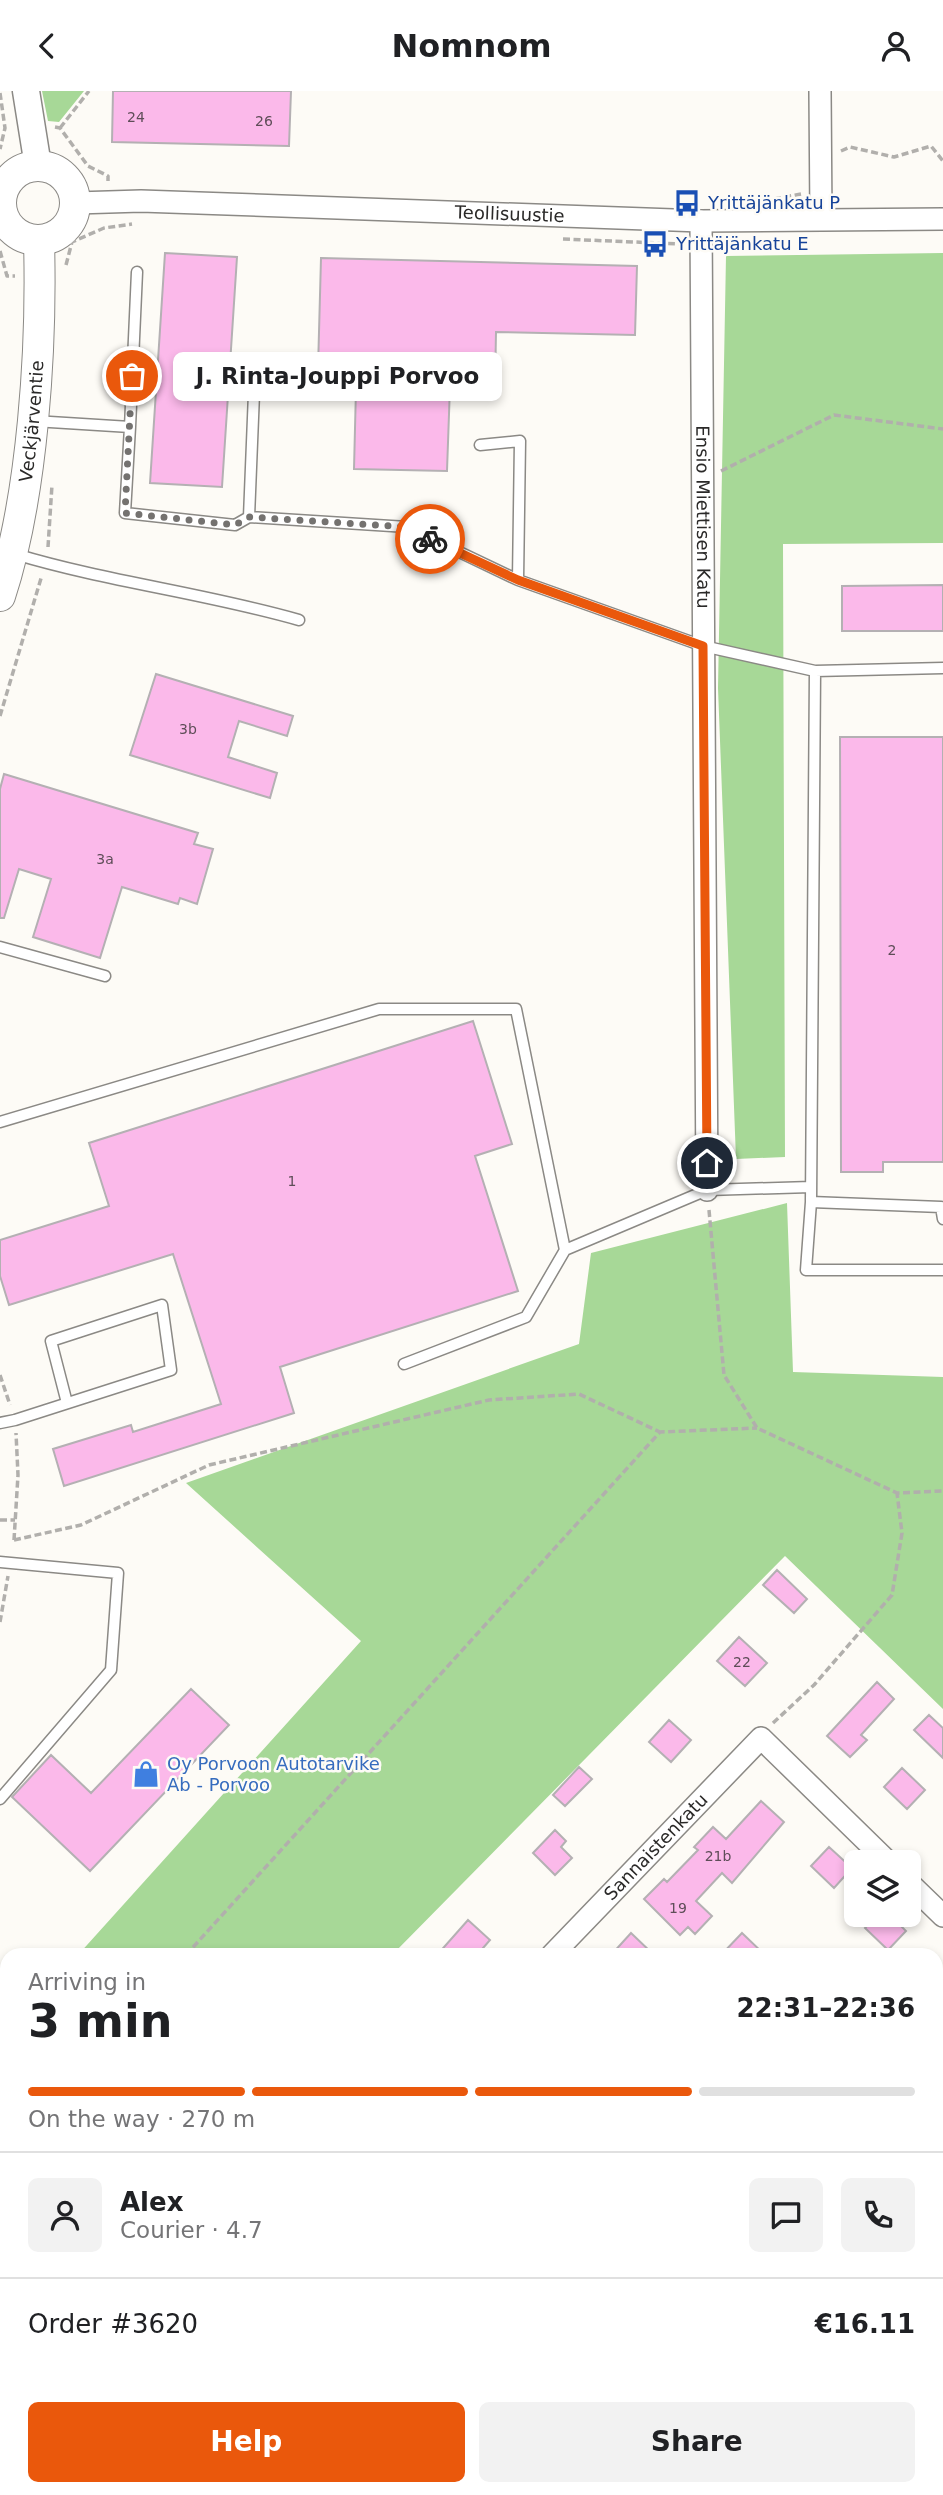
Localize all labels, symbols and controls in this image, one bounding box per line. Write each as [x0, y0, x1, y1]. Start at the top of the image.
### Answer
icon: back [28, 27, 66, 65]
text: Nomnom [391, 27, 552, 65]
icon: person [877, 27, 915, 65]
house number: 24 [127, 109, 145, 125]
house number: 26 [255, 113, 273, 129]
bus stop icon: Yrittäjänkatu P [672, 188, 702, 218]
place label: Yrittäjänkatu P [707, 192, 840, 213]
street label: Teollisuustie [453, 201, 565, 226]
bus stop icon: Yrittäjänkatu E [640, 229, 670, 259]
place label: Yrittäjänkatu E [675, 233, 809, 254]
pin [102, 346, 162, 406]
callout: J. Rinta-Jouppi Porvoo [174, 351, 503, 401]
icon: bag [113, 357, 151, 395]
street label: Veckjärventie [15, 360, 47, 484]
text: J. Rinta-Jouppi Porvoo [196, 363, 479, 389]
street label: Ensio Miettisen Katu [692, 425, 714, 609]
courier [395, 504, 465, 574]
icon: bike [411, 520, 449, 558]
house number: 3b [179, 721, 197, 737]
house number: 3a [96, 851, 114, 867]
house number: 2 [888, 942, 896, 958]
pin [677, 1133, 737, 1193]
icon: home [688, 1144, 726, 1182]
house number: 1 [288, 1173, 296, 1189]
house number: 22 [733, 1654, 751, 1670]
place label: Oy Porvoon Autotarvike Ab - Porvoo [167, 1753, 380, 1795]
shop icon: Oy Porvoon Autotarvike Ab - Porvoo [131, 1759, 161, 1789]
street label: Sannaistenkatu [600, 1789, 712, 1904]
house number: 21b [705, 1848, 731, 1864]
map controls [844, 1850, 921, 1927]
button: layers [844, 1850, 921, 1927]
house number: 19 [669, 1900, 687, 1916]
text: Arriving in [28, 1969, 146, 1995]
text: 22:31–22:36 [736, 1993, 915, 2023]
text: 3 min [28, 1994, 172, 2048]
text: On the way · 270 m [28, 2106, 255, 2132]
button: person [28, 2178, 102, 2252]
button: chat [749, 2178, 823, 2252]
button: phone [841, 2178, 915, 2252]
text: Alex [120, 2187, 183, 2217]
text: Courier · 4.7 [120, 2217, 263, 2243]
text: Order #3620 [28, 2309, 198, 2339]
text: €16.11 [815, 2309, 915, 2339]
button: Help [28, 2402, 465, 2482]
button: Share [479, 2402, 915, 2482]

